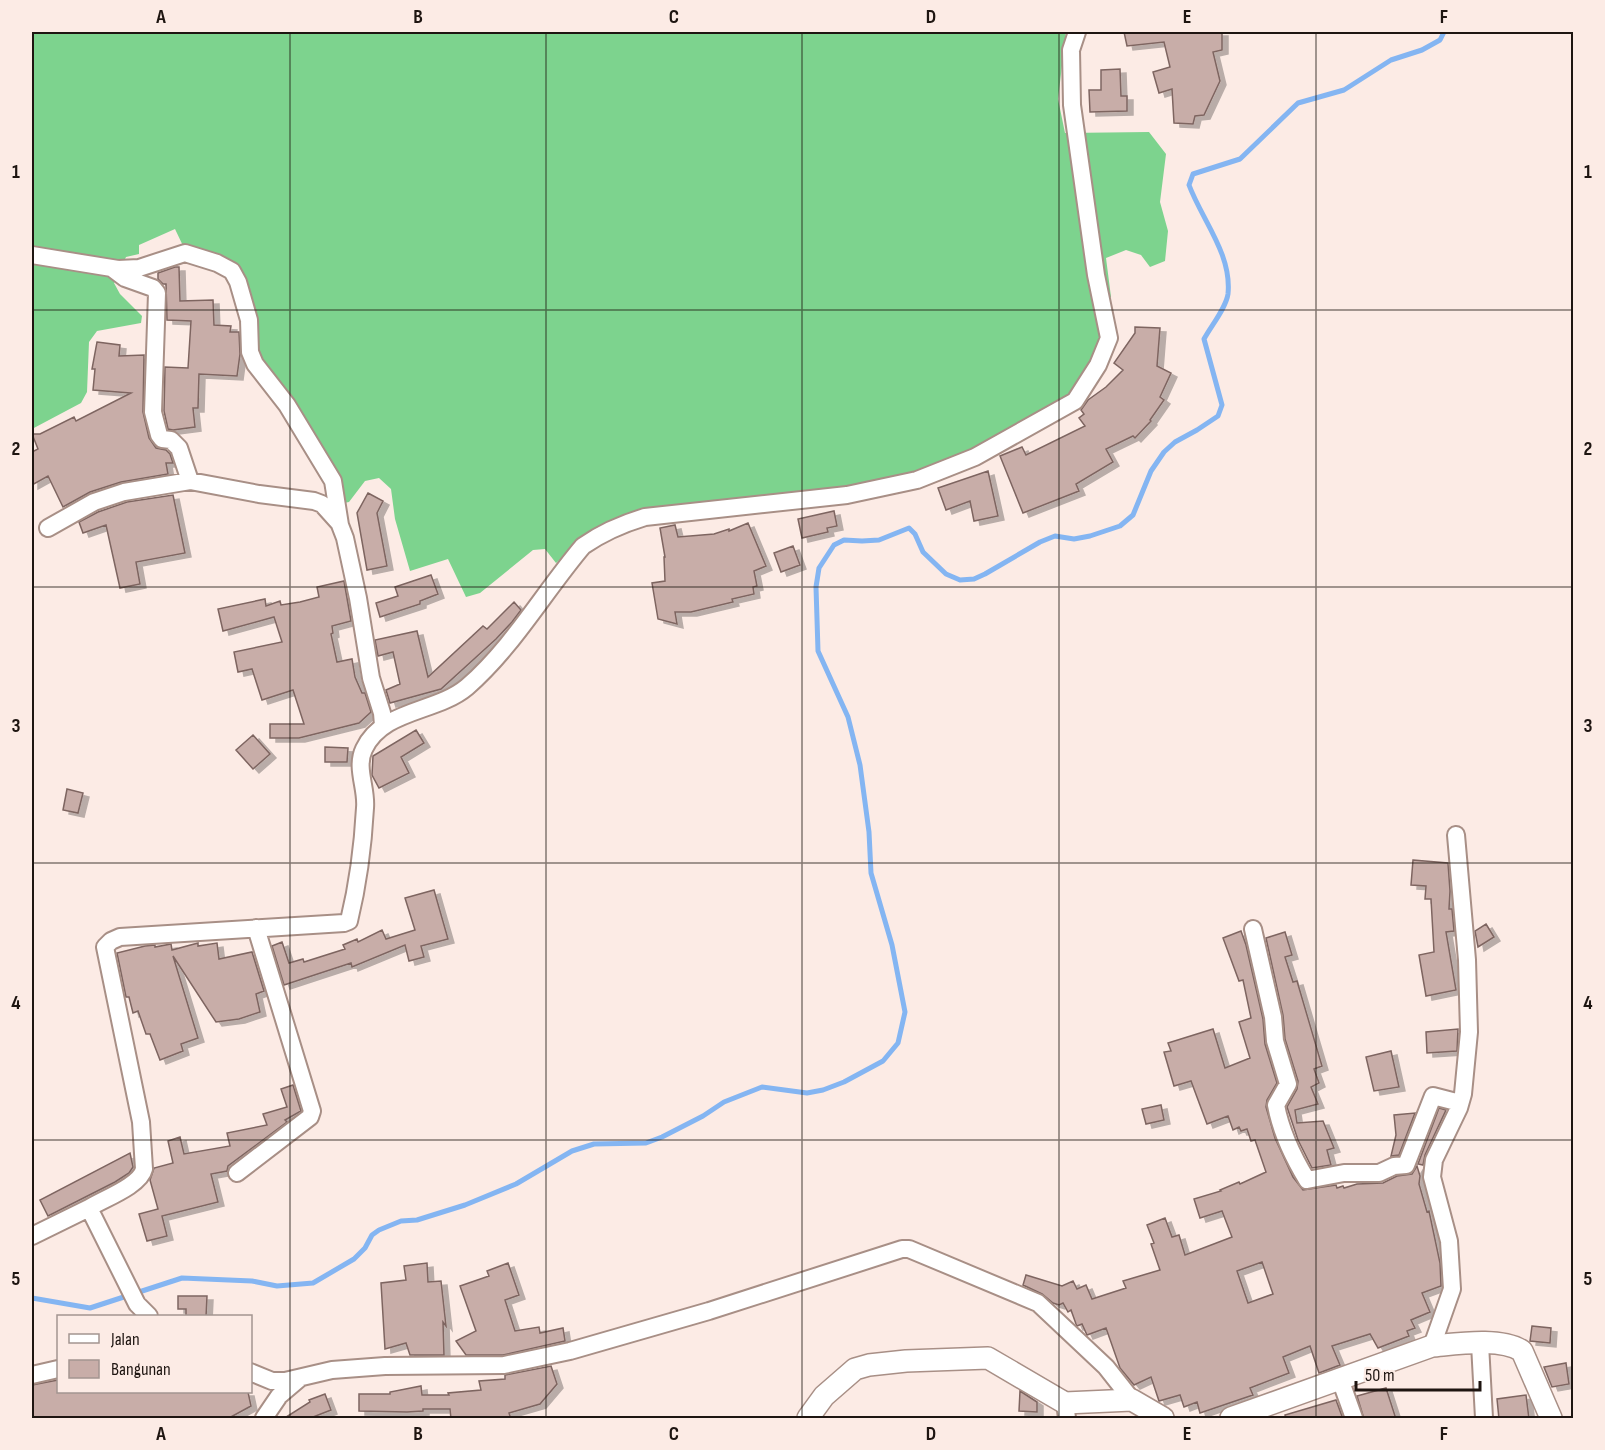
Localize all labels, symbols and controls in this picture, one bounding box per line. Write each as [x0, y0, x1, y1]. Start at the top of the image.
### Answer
text: A [155, 5, 166, 29]
text: B [413, 5, 423, 29]
text: C [669, 5, 679, 29]
text: D [926, 5, 936, 29]
text: E [1183, 5, 1191, 29]
text: F [1440, 5, 1448, 29]
text: 1 [12, 160, 20, 184]
text: 1 [1584, 160, 1592, 184]
text: 2 [12, 437, 20, 461]
text: 2 [1584, 437, 1592, 461]
text: 3 [12, 714, 21, 738]
text: 3 [1584, 714, 1593, 738]
text: 4 [11, 991, 21, 1015]
text: 4 [1583, 991, 1593, 1015]
text: 5 [12, 1267, 21, 1291]
text: 5 [1584, 1267, 1593, 1291]
legend [57, 1315, 252, 1393]
text: Jalan [110, 1329, 140, 1350]
scale bar [1356, 1354, 1480, 1392]
text: Bangunan [111, 1359, 171, 1380]
text: 50 m [1365, 1365, 1395, 1386]
text: A [155, 1422, 166, 1446]
text: B [413, 1422, 423, 1446]
text: C [669, 1422, 679, 1446]
text: D [926, 1422, 936, 1446]
text: E [1183, 1422, 1191, 1446]
text: F [1440, 1422, 1448, 1446]

